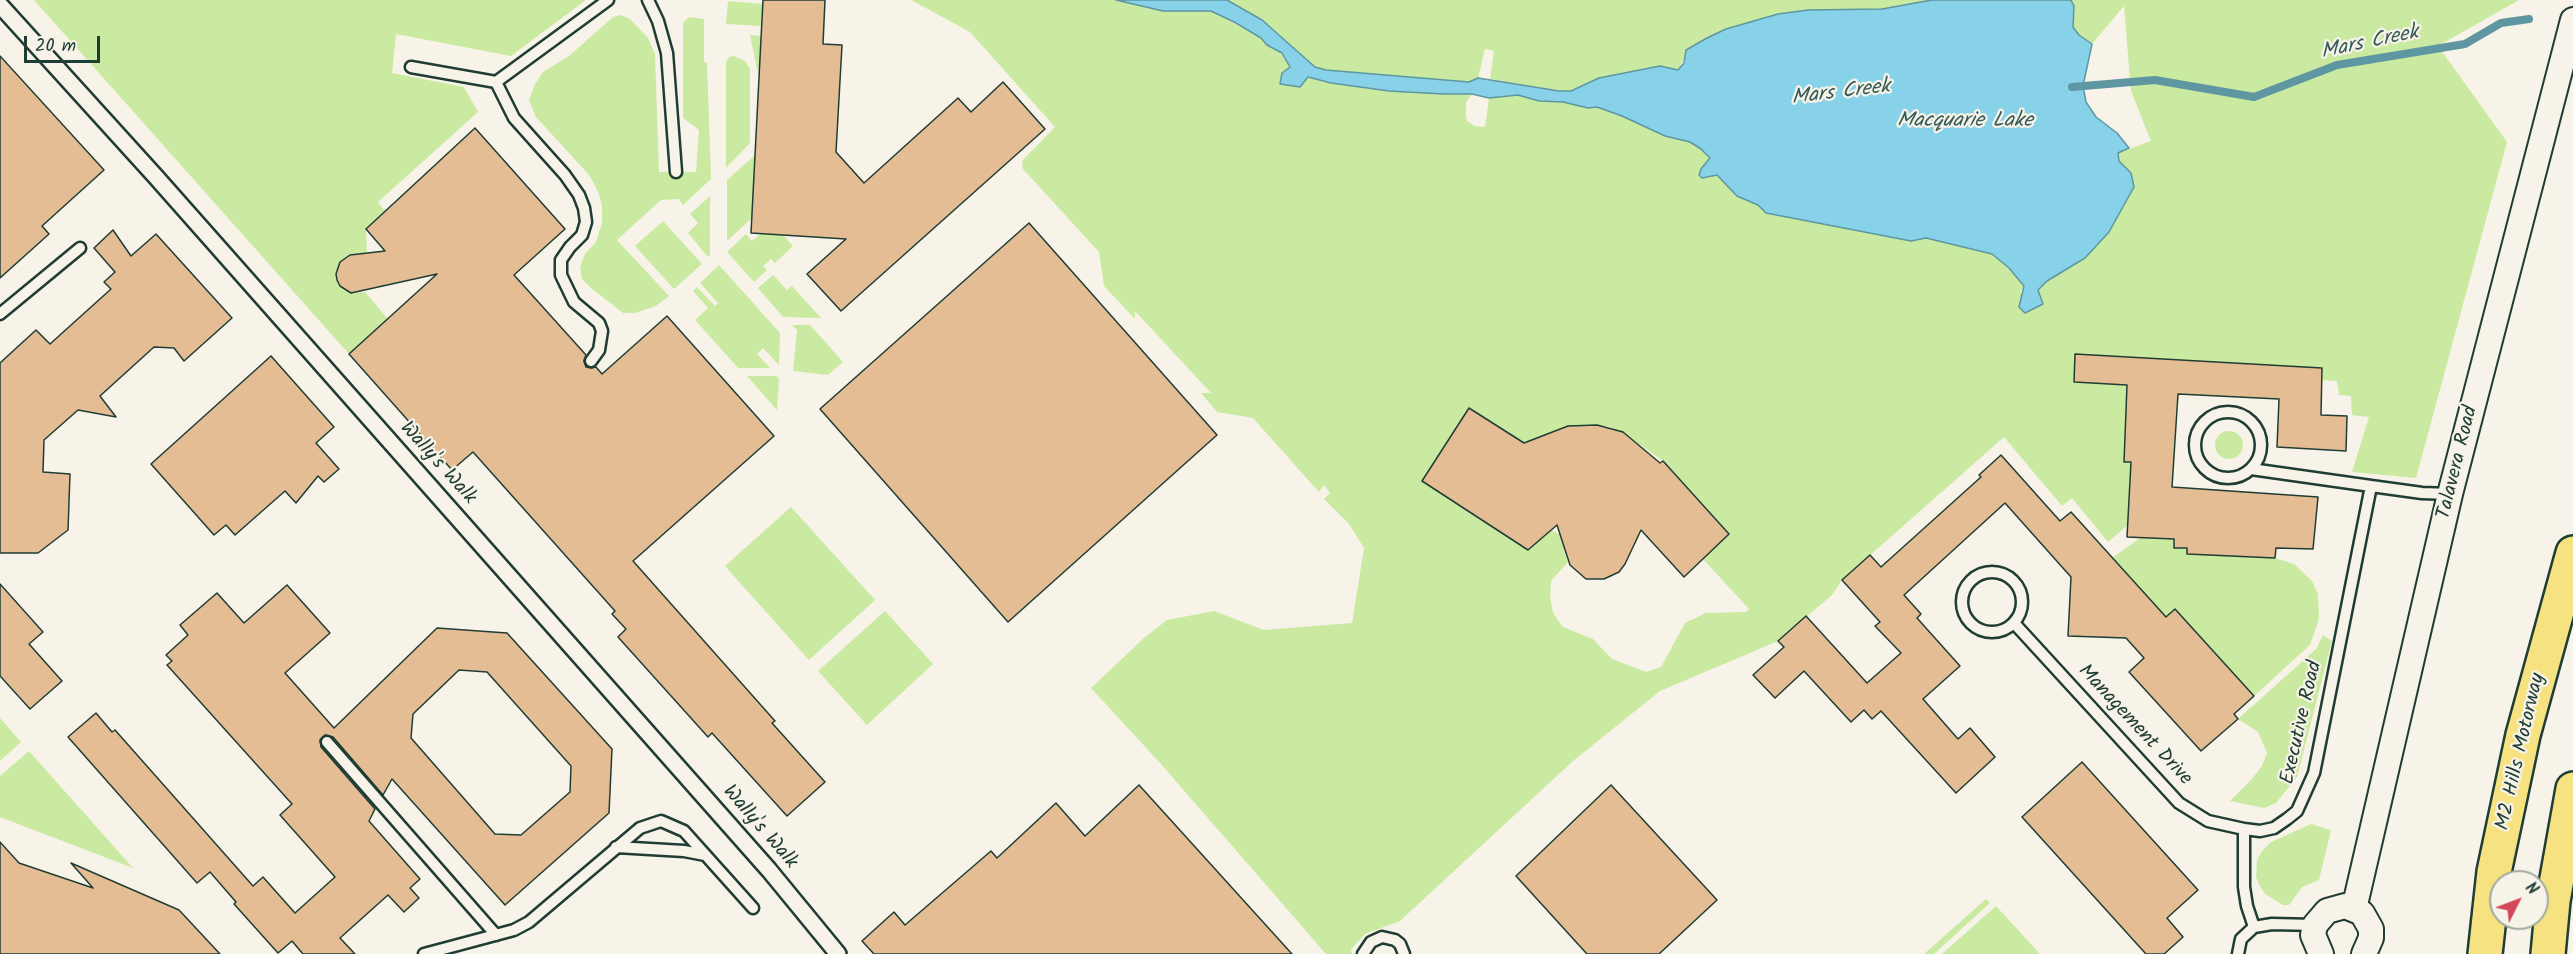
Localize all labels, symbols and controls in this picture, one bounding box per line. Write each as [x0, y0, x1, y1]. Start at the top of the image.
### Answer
water label: Mars Creek [2319, 21, 2421, 67]
scale bar [27, 24, 104, 62]
text: 20 m [35, 32, 76, 61]
water label: Mars Creek [1790, 75, 1892, 113]
water label: Macquarie Lake [1897, 109, 2033, 135]
street label: Talavera Road [2433, 404, 2485, 522]
street label: Wally's Walk [394, 418, 480, 510]
street label: Executive Road [2277, 659, 2329, 787]
street label: Management Drive [2072, 660, 2196, 792]
street label: M2 Hills Motorway [2492, 671, 2552, 833]
street label: Wally's Walk [716, 781, 802, 875]
north arrow [2489, 870, 2549, 930]
text: N [2519, 877, 2544, 901]

